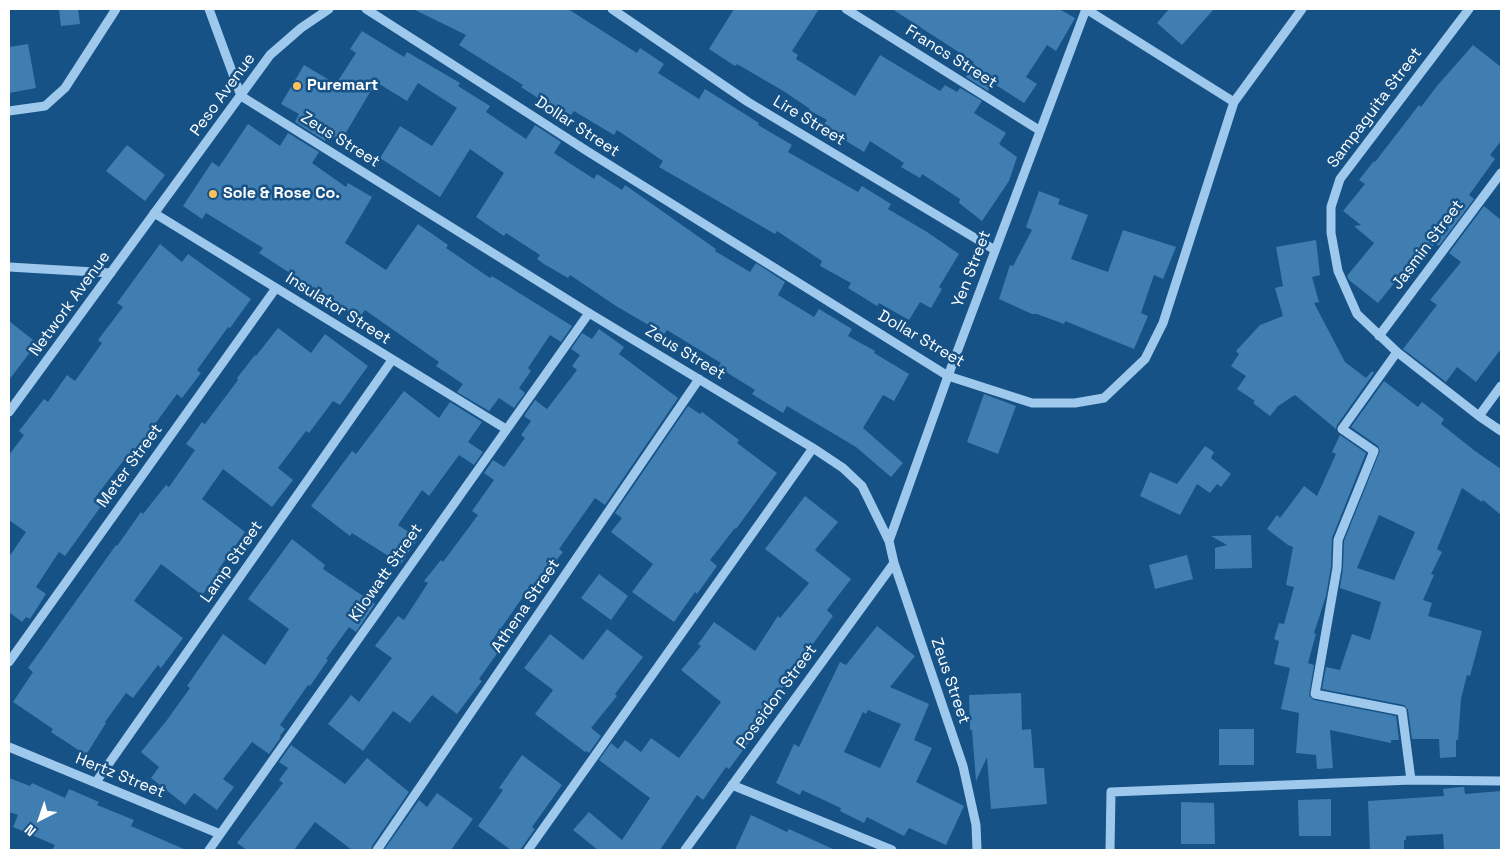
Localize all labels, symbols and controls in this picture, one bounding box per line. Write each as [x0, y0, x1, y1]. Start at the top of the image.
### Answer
street label: Francs Street [902, 21, 1000, 93]
street label: Sampaguita Street [1324, 44, 1426, 172]
street label: Peso Avenue [186, 50, 260, 140]
place label: Puremart [307, 76, 378, 96]
marker: Puremart [291, 80, 303, 92]
street label: Lire Street [769, 92, 849, 150]
street label: Dollar Street [531, 93, 623, 161]
street label: Zeus Street [297, 108, 383, 172]
place label: Sole & Rose Co. [223, 184, 340, 204]
marker: Sole & Rose Co. [207, 188, 219, 200]
street label: Jasmin Street [1388, 196, 1468, 294]
street label: Yen Street [949, 228, 995, 310]
street label: Network Avenue [26, 248, 114, 360]
street label: Insulator Street [282, 269, 394, 349]
street label: Dollar Street [874, 307, 968, 371]
street label: Zeus Street [642, 322, 728, 384]
street label: Meter Street [93, 420, 167, 512]
street label: Lamp Street [197, 518, 267, 606]
street label: Kilowatt Street [345, 520, 427, 626]
street label: Athena Street [488, 556, 564, 656]
street label: Zeus Street [926, 635, 974, 727]
street label: Poseidon Street [733, 641, 821, 753]
street label: Hertz Street [72, 749, 168, 803]
north arrow [15, 794, 65, 844]
text: N [21, 820, 40, 840]

